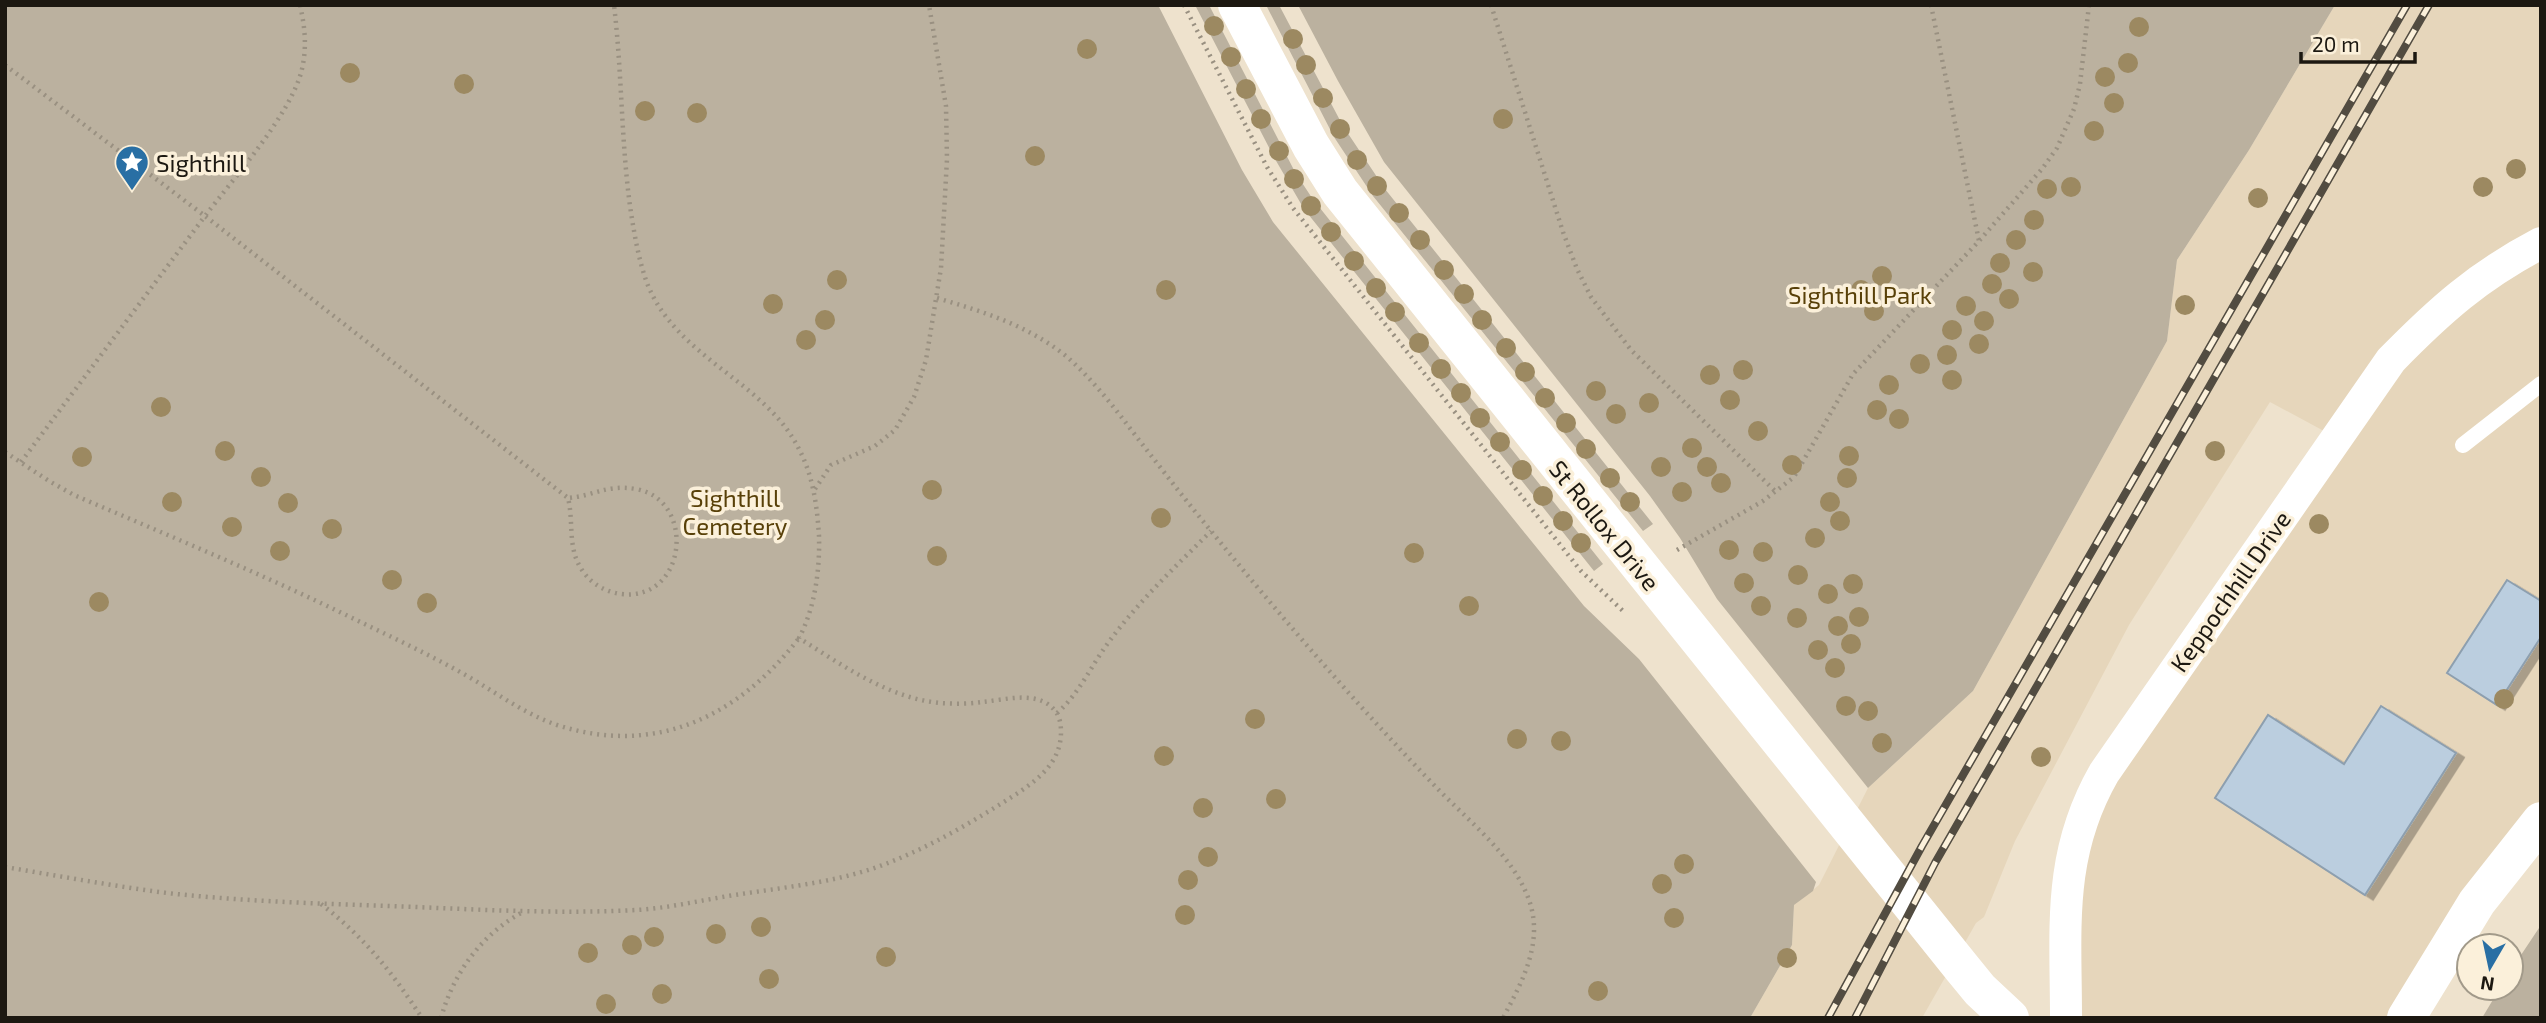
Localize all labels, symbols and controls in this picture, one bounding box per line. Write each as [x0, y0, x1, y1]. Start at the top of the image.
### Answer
scale bar [2301, 21, 2415, 65]
text: 20 m [2312, 31, 2360, 56]
place icon: Sighthill [113, 143, 151, 192]
place label: Sighthill [156, 148, 246, 177]
park label: Sighthill Park [1788, 280, 1932, 309]
street label: St Rollox Drive [1544, 454, 1666, 596]
park label: Sighthill Cemetery [683, 483, 788, 540]
street label: Keppochhill Drive [2164, 505, 2296, 677]
north arrow [2455, 932, 2525, 1002]
text: N [2479, 972, 2496, 997]

